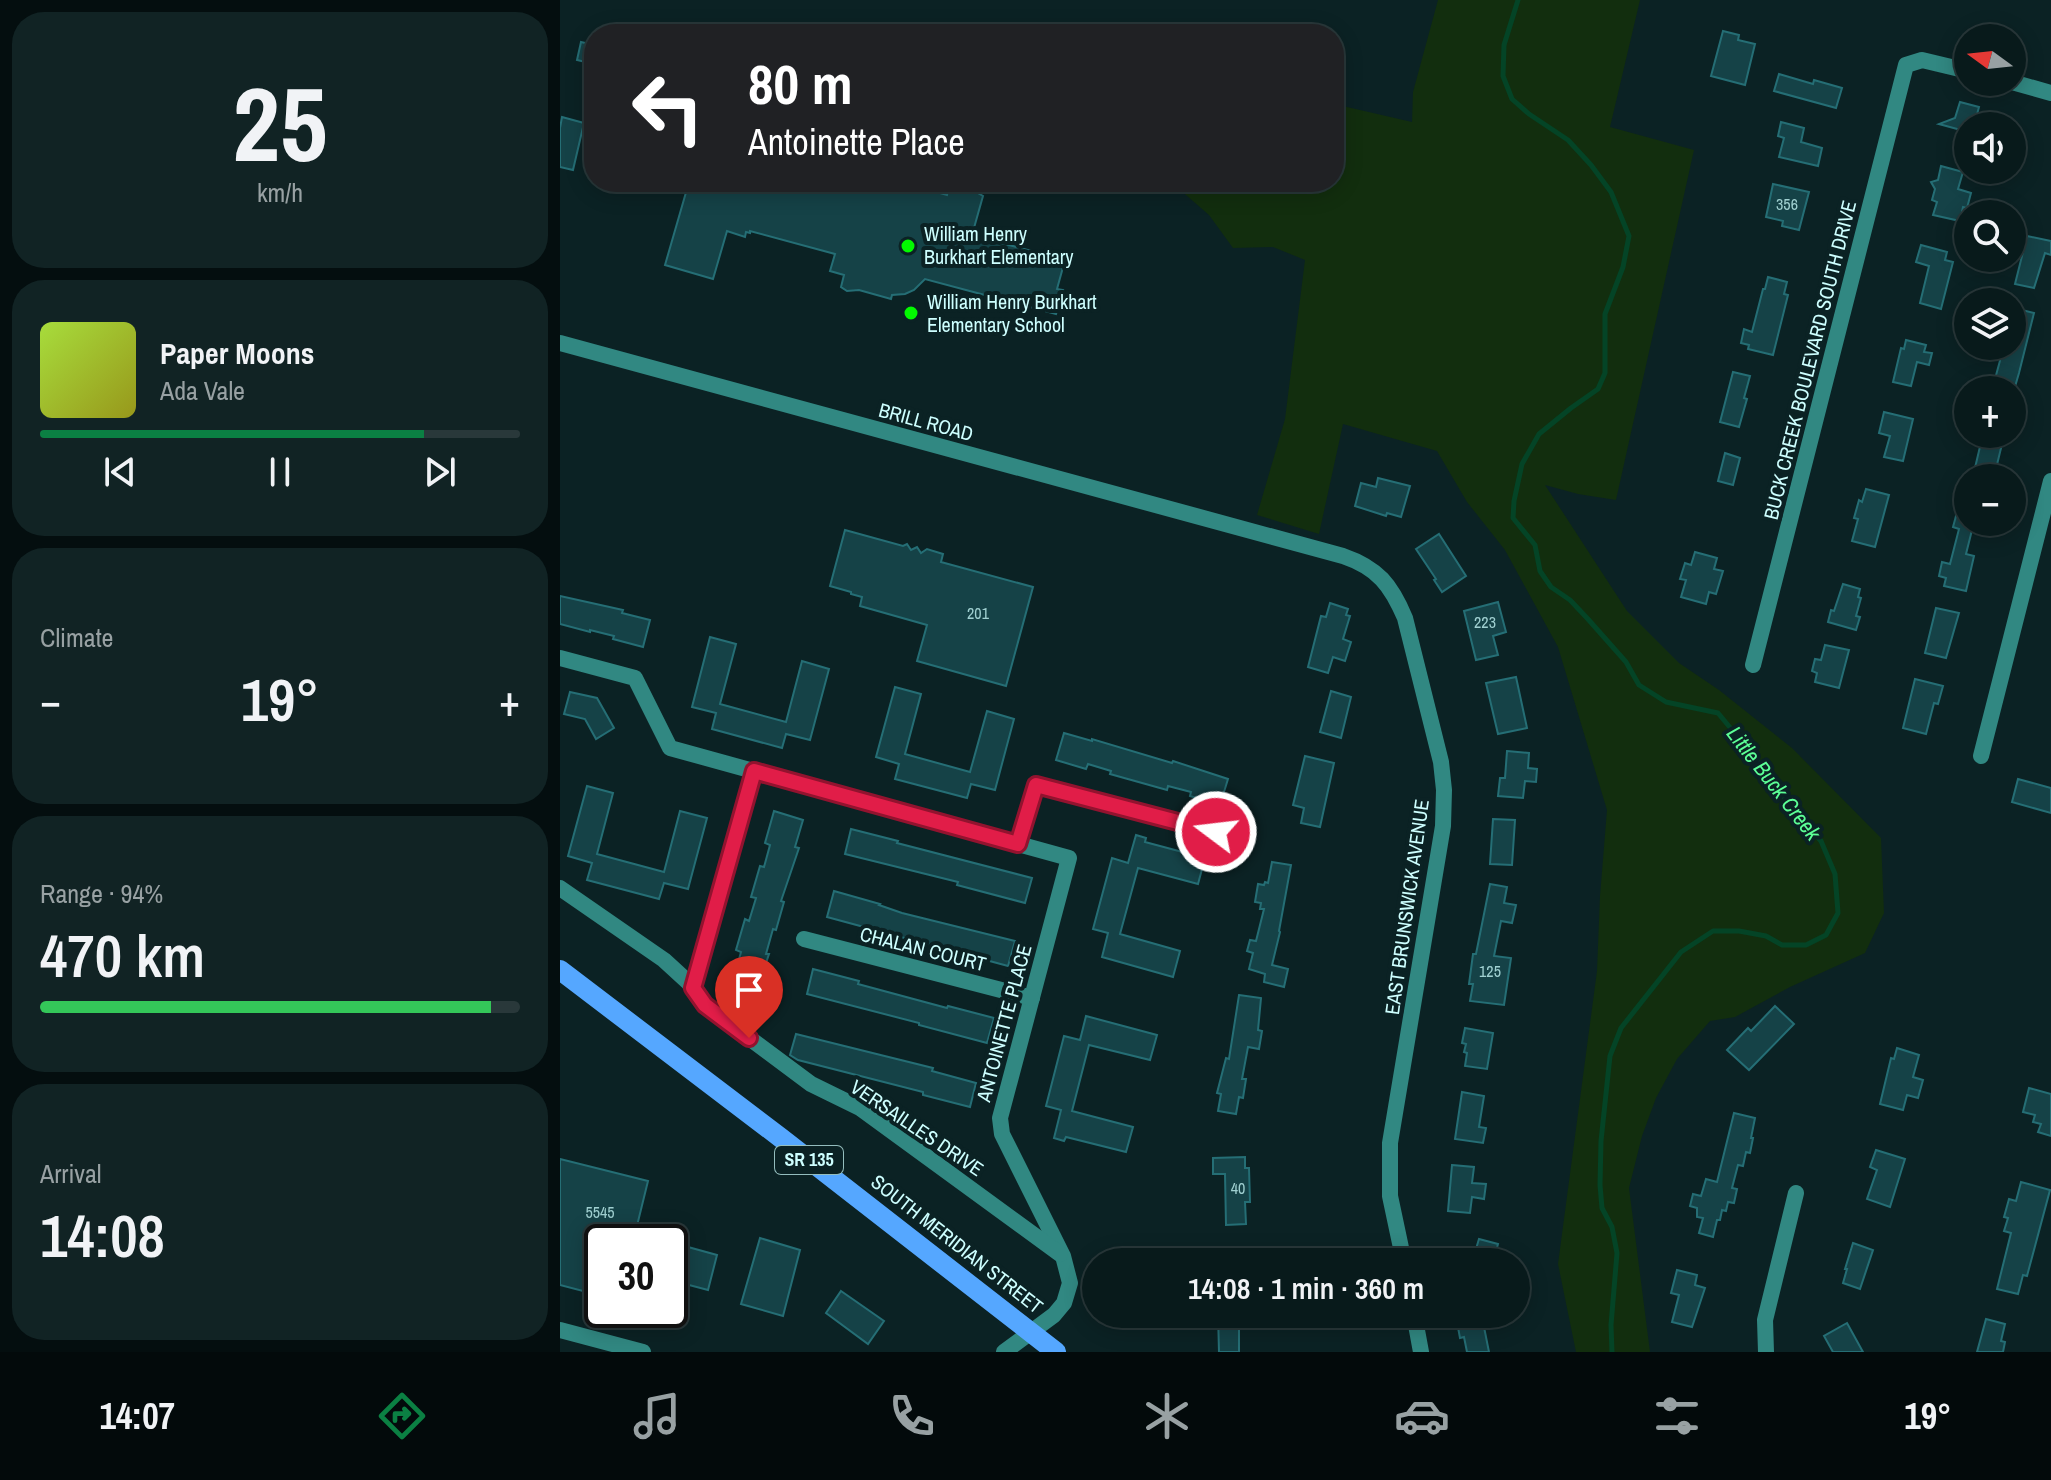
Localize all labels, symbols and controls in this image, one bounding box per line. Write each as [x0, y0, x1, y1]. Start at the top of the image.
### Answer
north arrow [1954, 24, 2026, 96]
map controls [1954, 24, 2026, 536]
text: 80 m [748, 46, 853, 121]
text: 25 [233, 53, 327, 193]
icon: left [616, 56, 720, 160]
button: sound [1954, 112, 2026, 184]
text: Antoinette Place [748, 118, 965, 166]
text: km/h [257, 175, 303, 210]
house number: 356 [1776, 193, 1798, 215]
street label: BUCK CREEK BOULEVARD SOUTH DRIVE [1757, 198, 1862, 522]
button: search [1954, 200, 2026, 272]
place label: William Henry Burkhart Elementary [924, 220, 1074, 270]
marker: William Henry Burkhart Elementary [899, 237, 917, 255]
place label: William Henry Burkhart Elementary School [927, 288, 1097, 338]
button: layers [1954, 288, 2026, 360]
marker: William Henry Burkhart Elementary School [902, 304, 920, 322]
text: Paper Moons [160, 333, 314, 373]
text: Ada Vale [160, 373, 245, 408]
button: + [1954, 376, 2026, 448]
street label: BRILL ROAD [876, 396, 976, 447]
icon: previous [98, 450, 142, 494]
icon: pause [258, 450, 302, 494]
icon: next [418, 450, 462, 494]
button: − [1954, 464, 2026, 536]
house number: 201 [967, 602, 990, 624]
house number: 223 [1474, 611, 1496, 633]
text: Climate [40, 620, 113, 655]
text: 19° [241, 659, 319, 740]
text: − [40, 670, 61, 730]
text: + [499, 670, 520, 730]
water label: Little Buck Creek [1720, 720, 1829, 847]
position arrow [1174, 790, 1258, 874]
street label: EAST BRUNSWICK AVENUE [1378, 797, 1435, 1016]
text: Range · 94% [40, 876, 163, 911]
text: 470 km [40, 915, 205, 996]
street label: CHALAN COURT [857, 920, 989, 977]
street label: ANTOINETTE PLACE [969, 941, 1038, 1106]
pin [715, 956, 783, 1038]
house number: 125 [1479, 960, 1501, 982]
icon: arrive [727, 968, 771, 1012]
street label: VERSAILLES DRIVE [845, 1073, 989, 1182]
road number: SR 135 [775, 1146, 843, 1174]
text: Arrival [40, 1156, 102, 1191]
street label: SOUTH MERIDIAN STREET [866, 1168, 1049, 1319]
house number: 40 [1231, 1177, 1245, 1199]
text: 14:08 [40, 1195, 165, 1276]
house number: 5545 [585, 1201, 615, 1223]
speed limit sign: 30 [584, 1224, 688, 1328]
text: 14:08 · 1 min · 360 m [1188, 1268, 1424, 1308]
icon: directions [374, 1388, 430, 1444]
icon: music [629, 1388, 685, 1444]
icon: phone [884, 1388, 940, 1444]
icon: climate [1139, 1388, 1195, 1444]
icon: car [1394, 1388, 1450, 1444]
icon: filters [1649, 1388, 1705, 1444]
text: 14:07 [100, 1392, 175, 1440]
text: 19° [1904, 1392, 1951, 1440]

